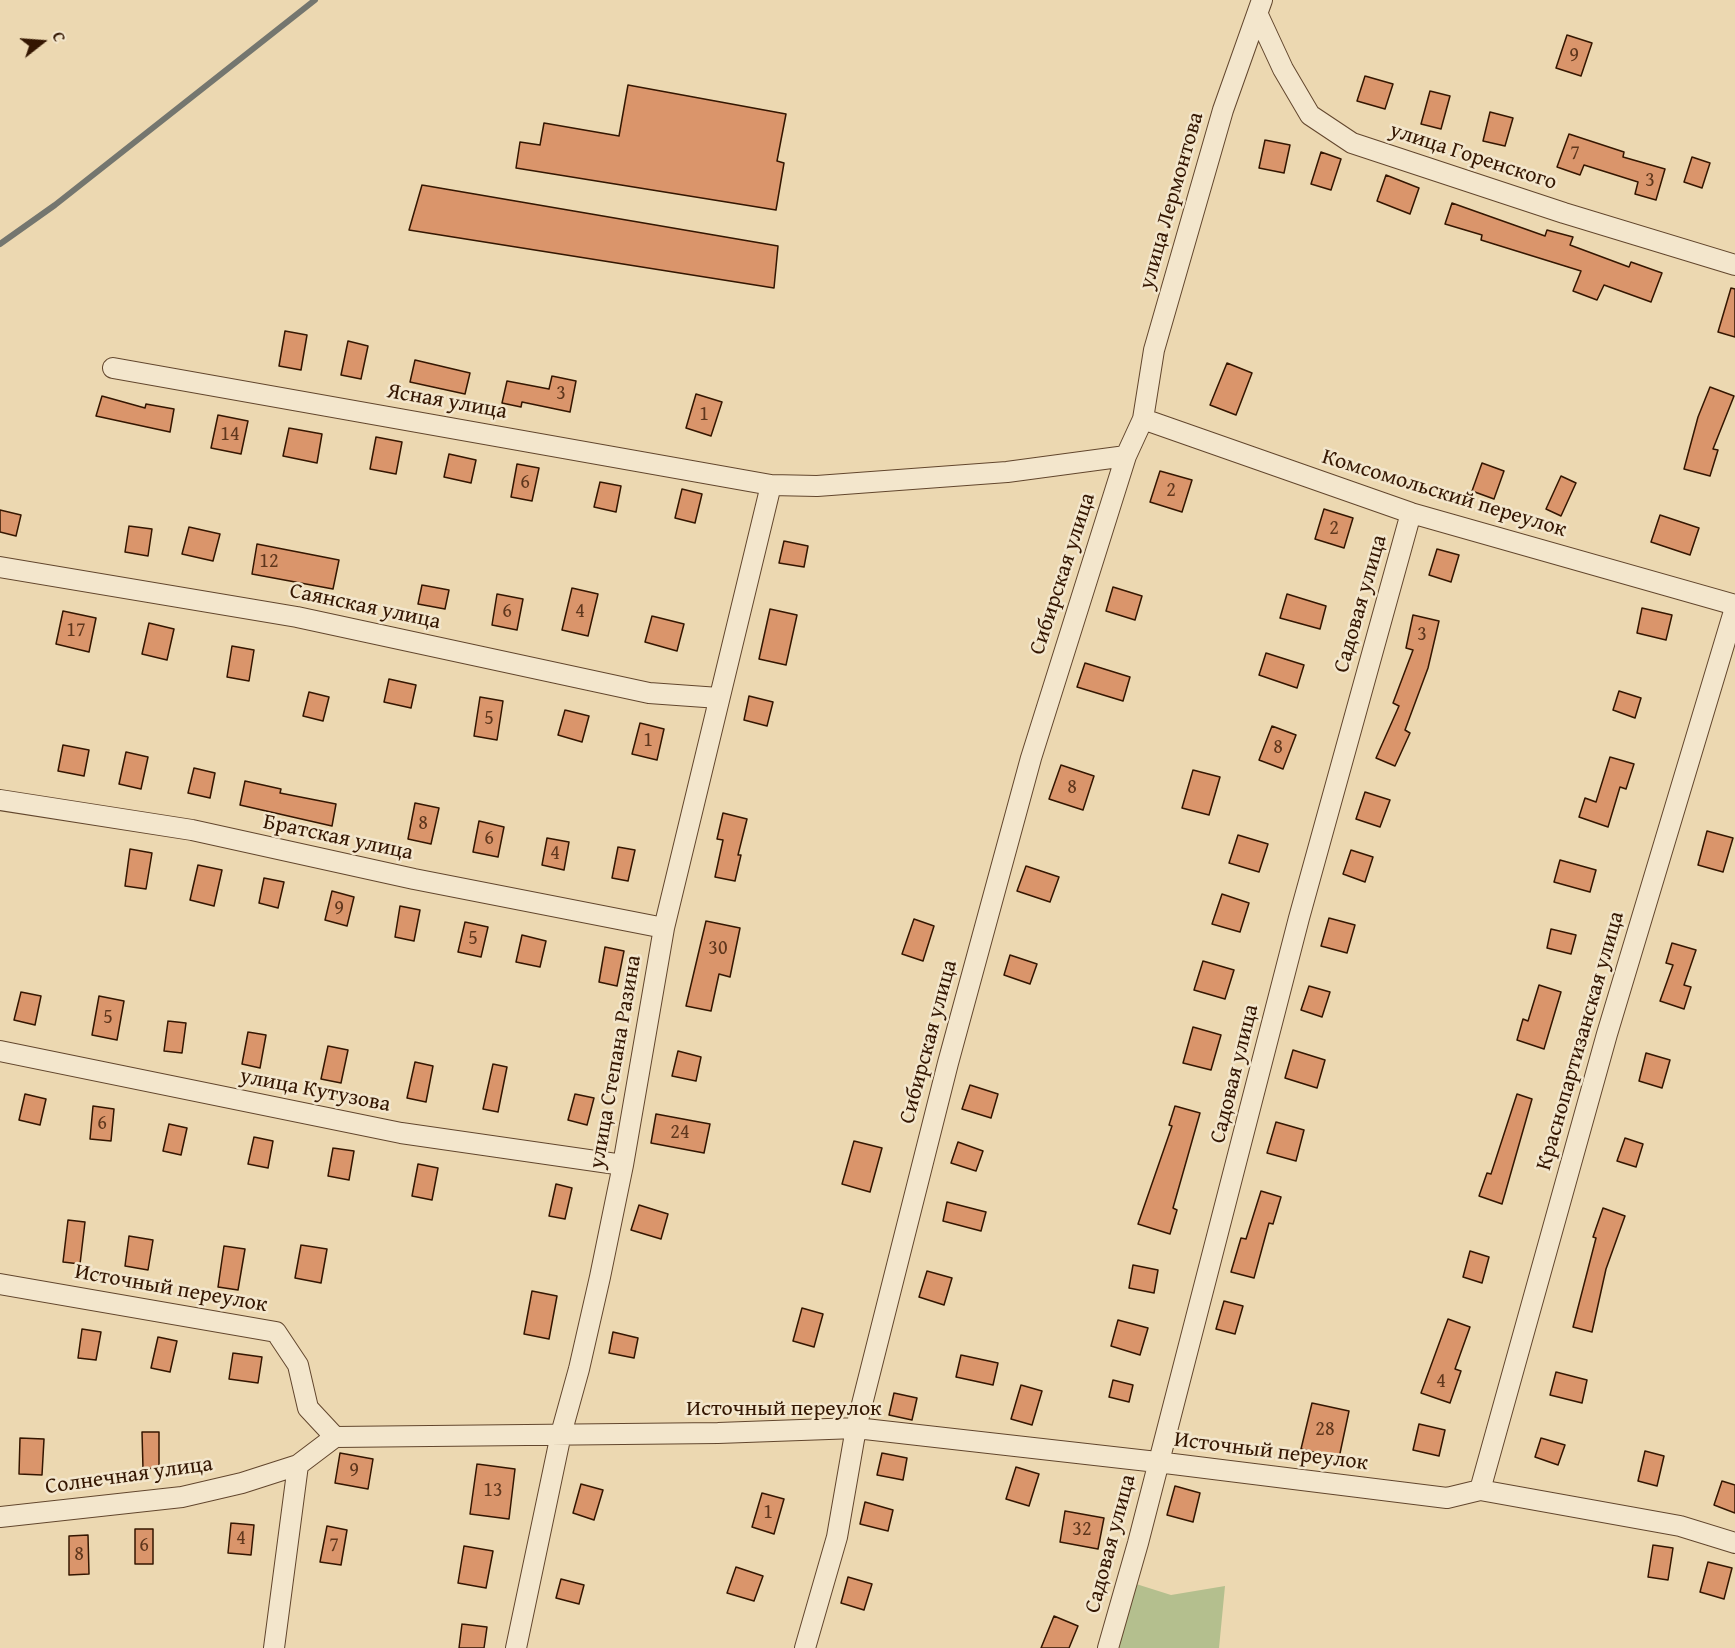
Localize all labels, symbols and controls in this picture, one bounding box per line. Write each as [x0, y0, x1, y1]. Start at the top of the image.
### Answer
north arrow [12, 12, 72, 72]
text: С [46, 29, 72, 45]
house number: 9 [1569, 44, 1579, 68]
street label: улица Лермонтова [1134, 109, 1210, 293]
street label: улица Горенского [1386, 118, 1560, 196]
house number: 7 [1570, 142, 1580, 166]
house number: 3 [1645, 169, 1655, 193]
street label: Ясная улица [385, 378, 509, 426]
house number: 3 [556, 382, 566, 406]
house number: 1 [699, 403, 709, 427]
house number: 14 [220, 423, 240, 447]
street label: Комсомольский переулок [1319, 444, 1569, 544]
house number: 6 [520, 471, 530, 495]
house number: 2 [1166, 479, 1176, 503]
street label: Сибирская улица [1024, 490, 1102, 658]
house number: 2 [1329, 517, 1339, 541]
street label: Садовая улица [1329, 532, 1393, 676]
house number: 12 [259, 550, 279, 574]
street label: Саянская улица [287, 578, 443, 636]
house number: 6 [502, 600, 512, 624]
house number: 4 [575, 600, 585, 624]
house number: 17 [66, 619, 86, 643]
house number: 3 [1417, 623, 1427, 647]
house number: 5 [484, 707, 494, 731]
house number: 1 [643, 729, 653, 753]
house number: 8 [1273, 736, 1283, 760]
house number: 8 [1067, 776, 1077, 800]
street label: Братская улица [261, 809, 415, 867]
house number: 8 [418, 812, 428, 836]
house number: 6 [484, 827, 494, 851]
house number: 4 [550, 842, 560, 866]
house number: 9 [334, 897, 344, 921]
street label: Краснопартизанская улица [1531, 909, 1631, 1173]
house number: 5 [468, 927, 478, 951]
house number: 30 [708, 937, 728, 961]
street label: улица Степана Разина [584, 953, 648, 1171]
street label: Сибирская улица [894, 957, 964, 1127]
street label: Садовая улица [1205, 1002, 1265, 1146]
house number: 5 [103, 1006, 113, 1030]
street label: улица Кутузова [238, 1063, 392, 1119]
house number: 6 [97, 1112, 107, 1136]
house number: 24 [670, 1121, 690, 1145]
street label: Источный переулок [73, 1259, 269, 1319]
house number: 4 [1436, 1370, 1446, 1394]
street label: Источный переулок [686, 1396, 882, 1422]
house number: 28 [1315, 1418, 1335, 1442]
street label: Источный переулок [1172, 1427, 1370, 1477]
street label: Солнечная улица [44, 1451, 214, 1501]
house number: 9 [349, 1459, 359, 1483]
street label: Садовая улица [1080, 1472, 1142, 1616]
house number: 13 [483, 1479, 503, 1503]
house number: 1 [763, 1501, 773, 1525]
house number: 32 [1072, 1518, 1092, 1542]
house number: 4 [236, 1527, 246, 1551]
house number: 6 [139, 1534, 149, 1558]
house number: 7 [329, 1534, 339, 1558]
house number: 8 [74, 1543, 84, 1567]

